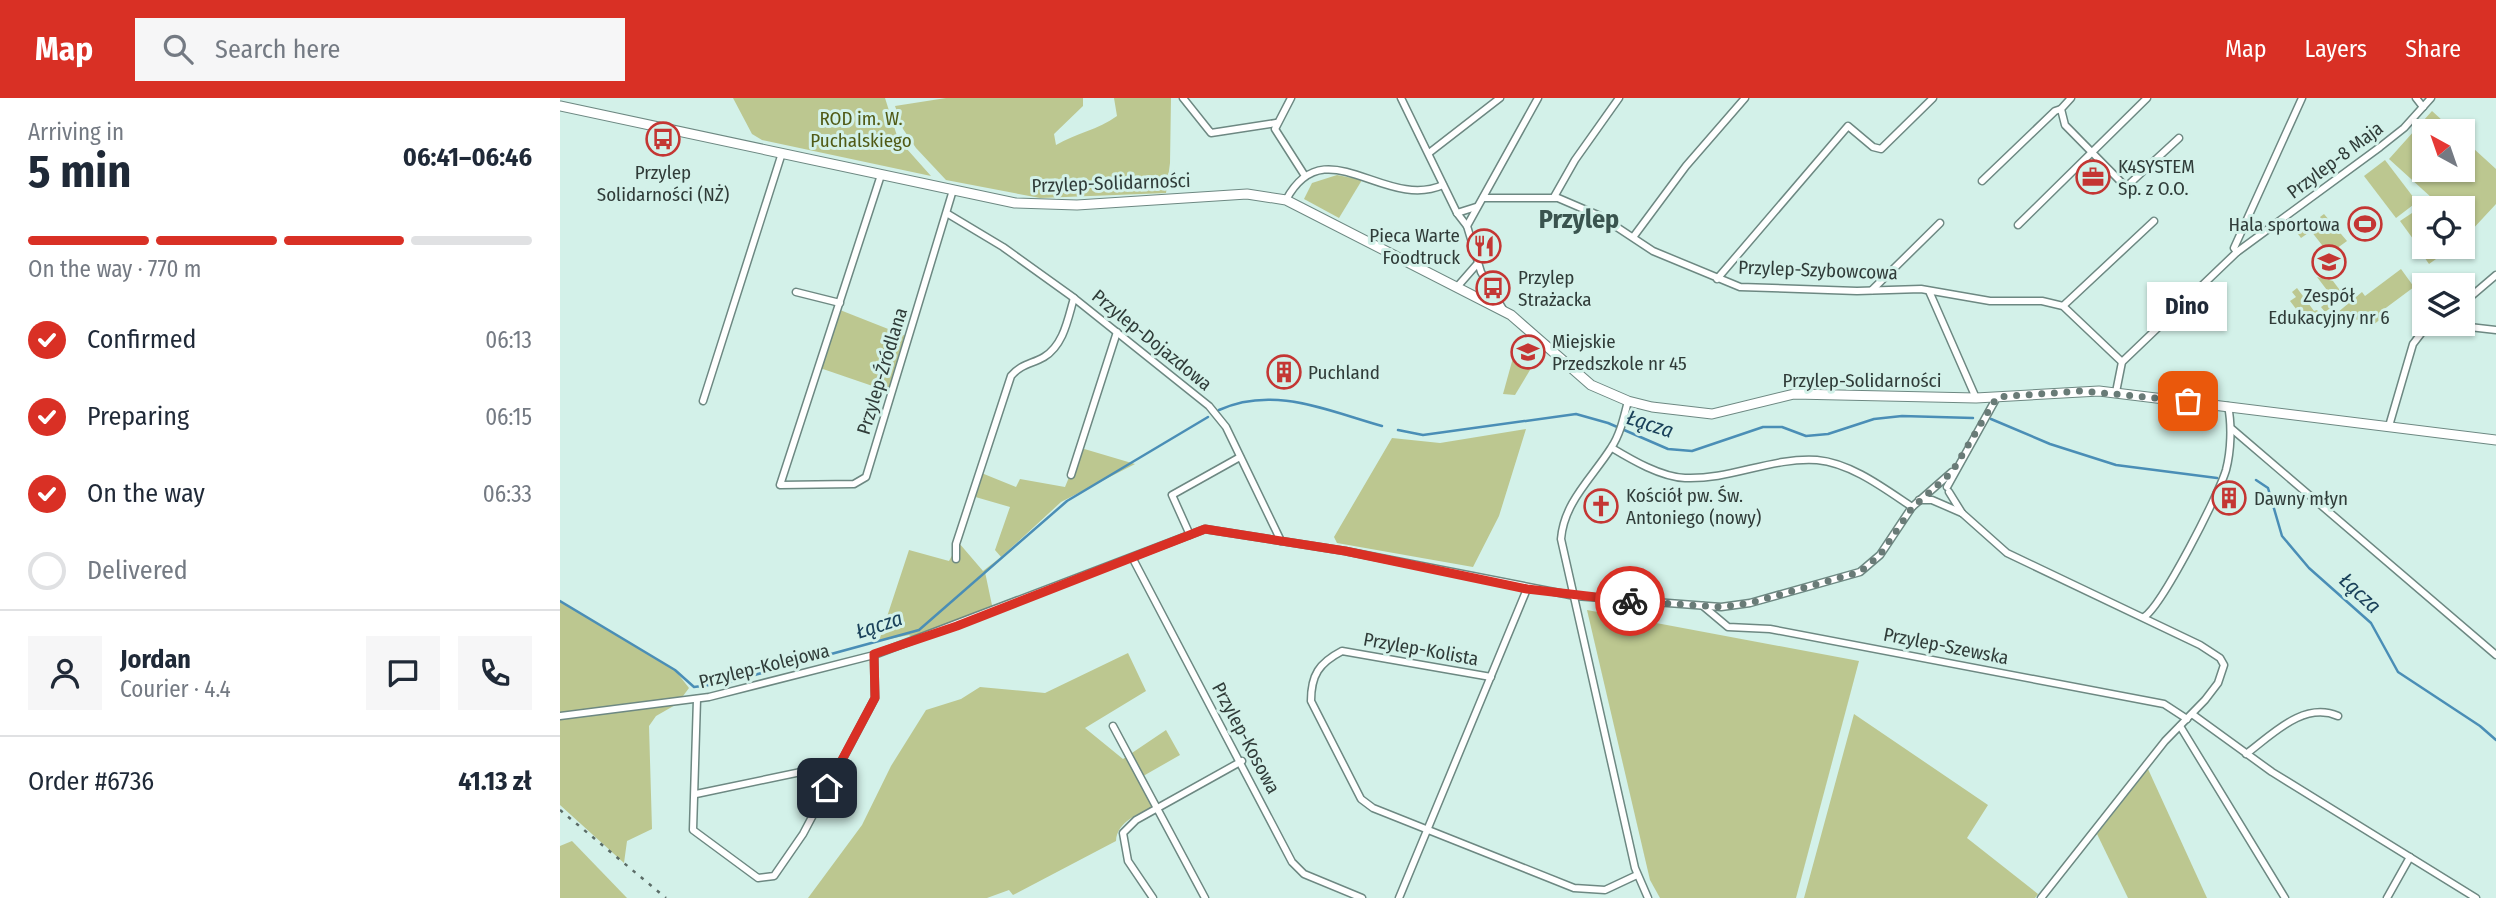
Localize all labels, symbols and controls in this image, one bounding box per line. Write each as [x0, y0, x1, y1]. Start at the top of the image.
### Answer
search box [135, 18, 625, 81]
text: Map [35, 29, 93, 69]
icon: search [159, 30, 197, 68]
text: Search here [215, 34, 340, 65]
text: Map [2225, 35, 2267, 63]
text: Layers [2305, 35, 2367, 63]
text: Share [2405, 35, 2461, 63]
park label: ROD im. W. Puchalskiego [810, 107, 912, 152]
street label: Przylep-8 Maja [2283, 116, 2387, 204]
text: Arriving in [28, 118, 124, 146]
north arrow [2412, 119, 2474, 182]
map controls [2412, 119, 2475, 336]
bus stop icon: Przylep Solidarności (NŻ) [644, 120, 682, 158]
text: 06:41–06:46 [403, 142, 532, 173]
text: 5 min [28, 144, 131, 199]
place label: K4SYSTEM Sp. z O.O. [2118, 155, 2195, 200]
office icon: K4SYSTEM Sp. z O.O. [2074, 158, 2112, 196]
place label: Przylep Solidarności (NŻ) [597, 161, 729, 206]
street label: Przylep-Solidarności [1031, 169, 1191, 197]
button: locate [2412, 196, 2475, 259]
district label: Przylep [1539, 204, 1619, 235]
sports icon: Hala sportowa [2346, 205, 2384, 243]
place label: Hala sportowa [2228, 213, 2340, 236]
place label: Pieca Warte Foodtruck [1369, 224, 1460, 269]
restaurant icon: Pieca Warte Foodtruck [1465, 227, 1503, 265]
school or university icon: Zespół Edukacyjny nr 6 [2310, 243, 2348, 281]
text: On the way · 770 m [28, 255, 202, 283]
street label: Przylep-Szybowcowa [1738, 256, 1898, 284]
place label: Przylep Strażacka [1518, 266, 1592, 311]
bus stop icon: Przylep Strażacka [1474, 269, 1512, 307]
button: layers [2412, 273, 2475, 336]
callout: Dino [2148, 282, 2228, 331]
place label: Zespół Edukacyjny nr 6 [2268, 284, 2390, 329]
street label: Przylep-Dojazdowa [1087, 285, 1217, 395]
text: Dino [2165, 292, 2209, 320]
street label: Przylep-Źródlana [852, 305, 912, 437]
icon: check [28, 321, 66, 359]
text: Confirmed [87, 324, 197, 355]
text: 06:13 [485, 326, 532, 354]
place label: Miejskie Przedszkole nr 45 [1552, 330, 1687, 375]
school or university icon: Miejskie Przedszkole nr 45 [1509, 333, 1547, 371]
building icon: Puchland [1265, 353, 1303, 391]
place label: Puchland [1308, 361, 1380, 384]
street label: Przylep-Solidarności [1782, 369, 1942, 392]
pin [2158, 371, 2218, 431]
icon: bag [2169, 382, 2207, 420]
icon: check [28, 398, 66, 436]
text: Preparing [87, 401, 189, 432]
text: 06:15 [485, 403, 532, 431]
water label: Łącza [1623, 404, 1677, 444]
icon: check [28, 475, 66, 513]
text: On the way [87, 478, 205, 509]
building icon: Dawny młyn [2210, 479, 2248, 517]
text: 06:33 [483, 480, 532, 508]
place label: Kościół pw. Św. Antoniego (nowy) [1626, 484, 1761, 529]
church icon: Kościół pw. Św. Antoniego (nowy) [1582, 487, 1620, 525]
place label: Dawny młyn [2254, 487, 2348, 510]
text: Delivered [87, 555, 188, 586]
courier [1595, 566, 1665, 636]
water label: Łącza [2334, 567, 2386, 619]
icon: bike [1611, 582, 1649, 620]
water label: Łącza [852, 605, 906, 645]
street label: Przylep-Szewska [1881, 623, 2011, 669]
street label: Przylep-Kolista [1362, 628, 1480, 670]
button: person [28, 636, 102, 710]
button: chat [366, 636, 440, 710]
button: phone [458, 636, 532, 710]
street label: Przylep-Kolejowa [696, 639, 832, 693]
text: Jordan [120, 644, 191, 675]
text: Courier · 4.4 [120, 675, 231, 703]
street label: Przylep-Kosowa [1207, 678, 1285, 798]
pin [797, 758, 857, 818]
text: Order #6736 [28, 766, 154, 797]
text: 41.13 zł [458, 766, 532, 797]
icon: home [808, 769, 846, 807]

